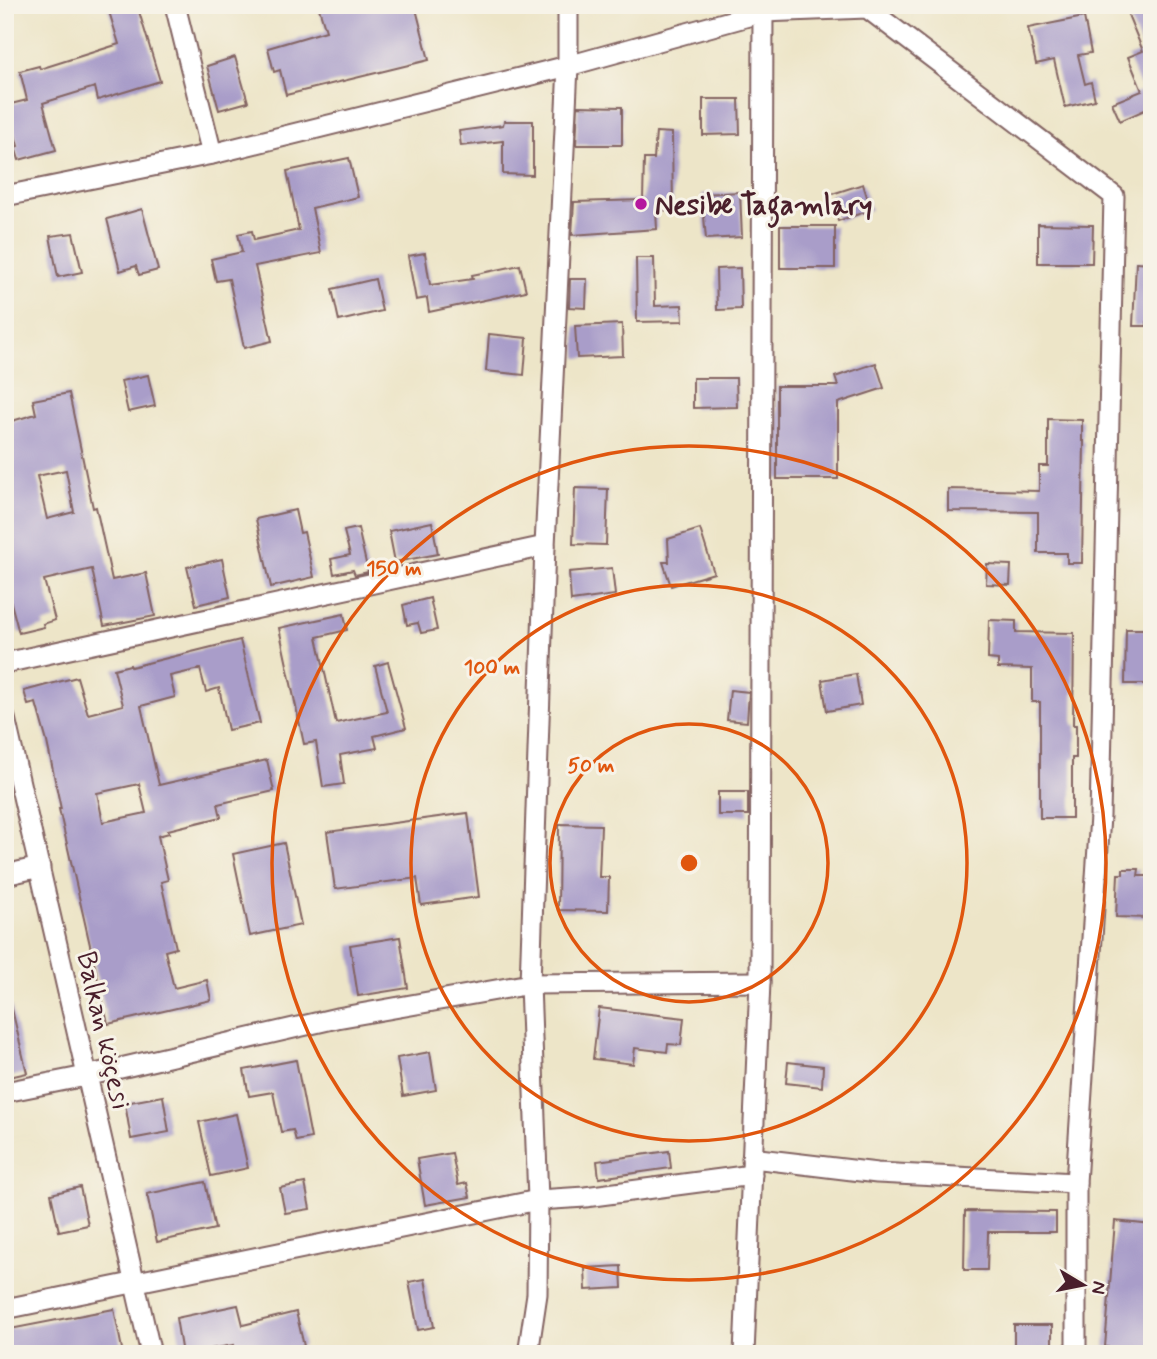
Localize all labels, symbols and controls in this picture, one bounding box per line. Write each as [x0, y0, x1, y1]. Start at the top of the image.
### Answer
place label: Nesibe Tagamlary [655, 188, 872, 228]
marker: Nesibe Tagamlary [633, 196, 649, 212]
text: 150 m [366, 555, 422, 583]
text: 100 m [464, 654, 520, 682]
text: 50 m [568, 752, 615, 780]
centre of rings [677, 851, 701, 875]
street label: Balkan köçesi [66, 948, 139, 1113]
north arrow [1048, 1250, 1118, 1320]
text: N [1085, 1279, 1112, 1296]

